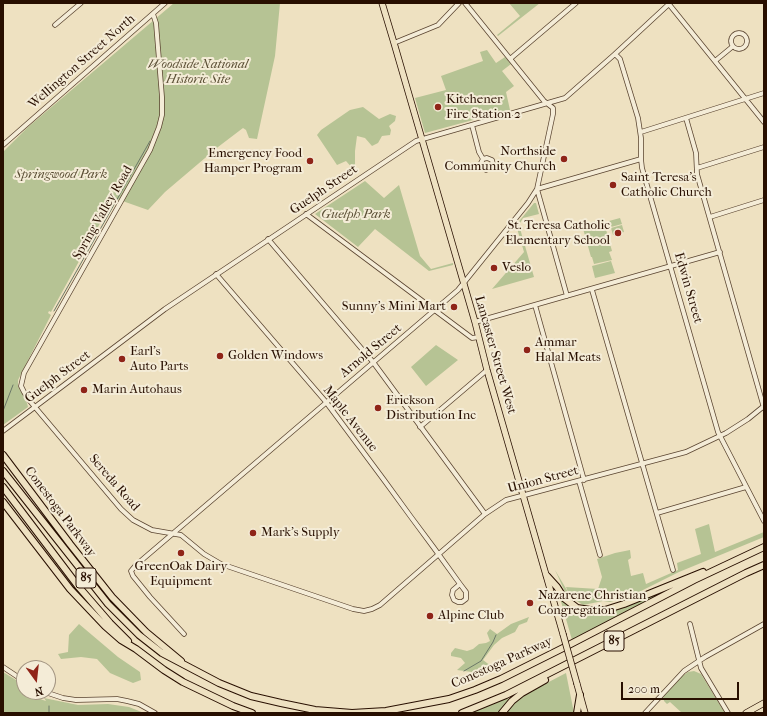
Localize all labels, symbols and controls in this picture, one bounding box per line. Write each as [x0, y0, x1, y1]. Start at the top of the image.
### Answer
street label: Wellington Street North [25, 11, 139, 113]
park label: Woodside National Historic Site [148, 57, 248, 88]
place label: Kitchener Fire Station 2 [446, 92, 521, 123]
marker: Kitchener Fire Station 2 [433, 102, 443, 112]
place label: Northside Community Church [445, 144, 556, 175]
place label: Emergency Food Hamper Program [204, 146, 302, 177]
marker: Northside Community Church [559, 154, 569, 164]
marker: Emergency Food Hamper Program [305, 156, 315, 166]
street label: Guelph Street [287, 162, 361, 218]
street label: Spring Valley Road [70, 163, 136, 263]
park label: Springwood Park [15, 167, 107, 183]
place label: Saint Teresa's Catholic Church [621, 170, 712, 201]
marker: Saint Teresa's Catholic Church [608, 180, 618, 190]
park label: Guelph Park [321, 207, 391, 223]
place label: St. Teresa Catholic Elementary School [505, 218, 610, 249]
marker: St. Teresa Catholic Elementary School [613, 228, 623, 238]
street label: Edwin Street [670, 251, 706, 325]
place label: Veslo [502, 260, 531, 276]
marker: Veslo [489, 263, 499, 273]
street label: Lancaster Street West [471, 294, 519, 416]
place label: Sunny's Mini Mart [342, 299, 446, 315]
marker: Sunny's Mini Mart [449, 302, 459, 312]
street label: Arnold Street [337, 321, 405, 381]
place label: Ammar Halal Meats [535, 335, 601, 366]
place label: Earl's Auto Parts [130, 344, 188, 375]
marker: Ammar Halal Meats [522, 345, 532, 355]
street label: Guelph Street [22, 347, 94, 407]
place label: Golden Windows [228, 348, 323, 364]
marker: Golden Windows [215, 351, 225, 361]
marker: Earl's Auto Parts [117, 354, 127, 364]
place label: Marin Autohaus [92, 382, 182, 398]
street label: Maple Avenue [319, 383, 381, 455]
marker: Marin Autohaus [79, 385, 89, 395]
place label: Erickson Distribution Inc [386, 393, 476, 424]
marker: Erickson Distribution Inc [373, 403, 383, 413]
street label: Sereda Road [85, 452, 143, 514]
street label: Union Street [506, 463, 580, 497]
street label: Conestoga Parkway [21, 464, 99, 560]
place label: Mark's Supply [261, 525, 340, 541]
marker: Mark's Supply [248, 528, 258, 538]
marker: GreenOak Dairy Equipment [176, 548, 186, 558]
place label: GreenOak Dairy Equipment [134, 559, 228, 590]
road number: 85 [76, 568, 96, 588]
place label: Nazarene Christian Congregation [538, 588, 646, 619]
marker: Nazarene Christian Congregation [525, 598, 535, 608]
place label: Alpine Club [438, 608, 504, 624]
marker: Alpine Club [425, 611, 435, 621]
road number: 85 [604, 631, 624, 651]
street label: Conestoga Parkway [449, 634, 555, 692]
north arrow [16, 660, 56, 700]
scale bar [623, 674, 741, 700]
text: 200 m [628, 682, 660, 696]
text: N [33, 684, 45, 698]

